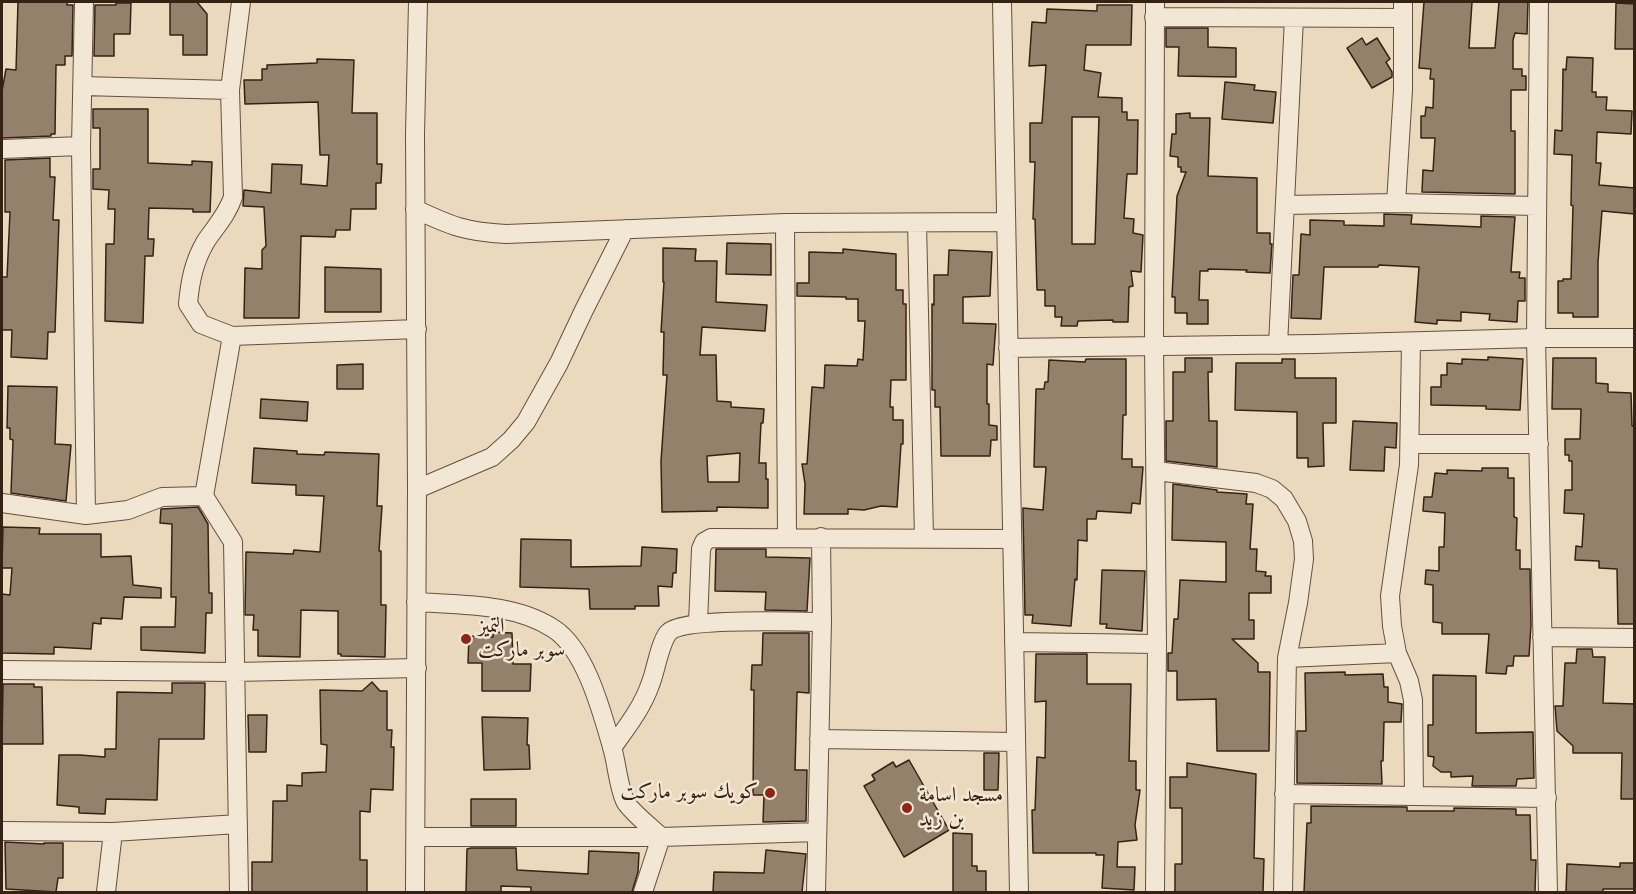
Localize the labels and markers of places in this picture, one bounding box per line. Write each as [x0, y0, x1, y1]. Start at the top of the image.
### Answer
place label: التميز سوبر ماركت [478, 614, 565, 664]
marker: التميز سوبر ماركت [459, 632, 473, 646]
place label: كويك سوبر ماركت [620, 780, 758, 806]
place label: مسجد اسامة بن زيد [919, 783, 1003, 833]
marker: كويك سوبر ماركت [763, 786, 777, 800]
marker: مسجد اسامة بن زيد [900, 801, 914, 815]

